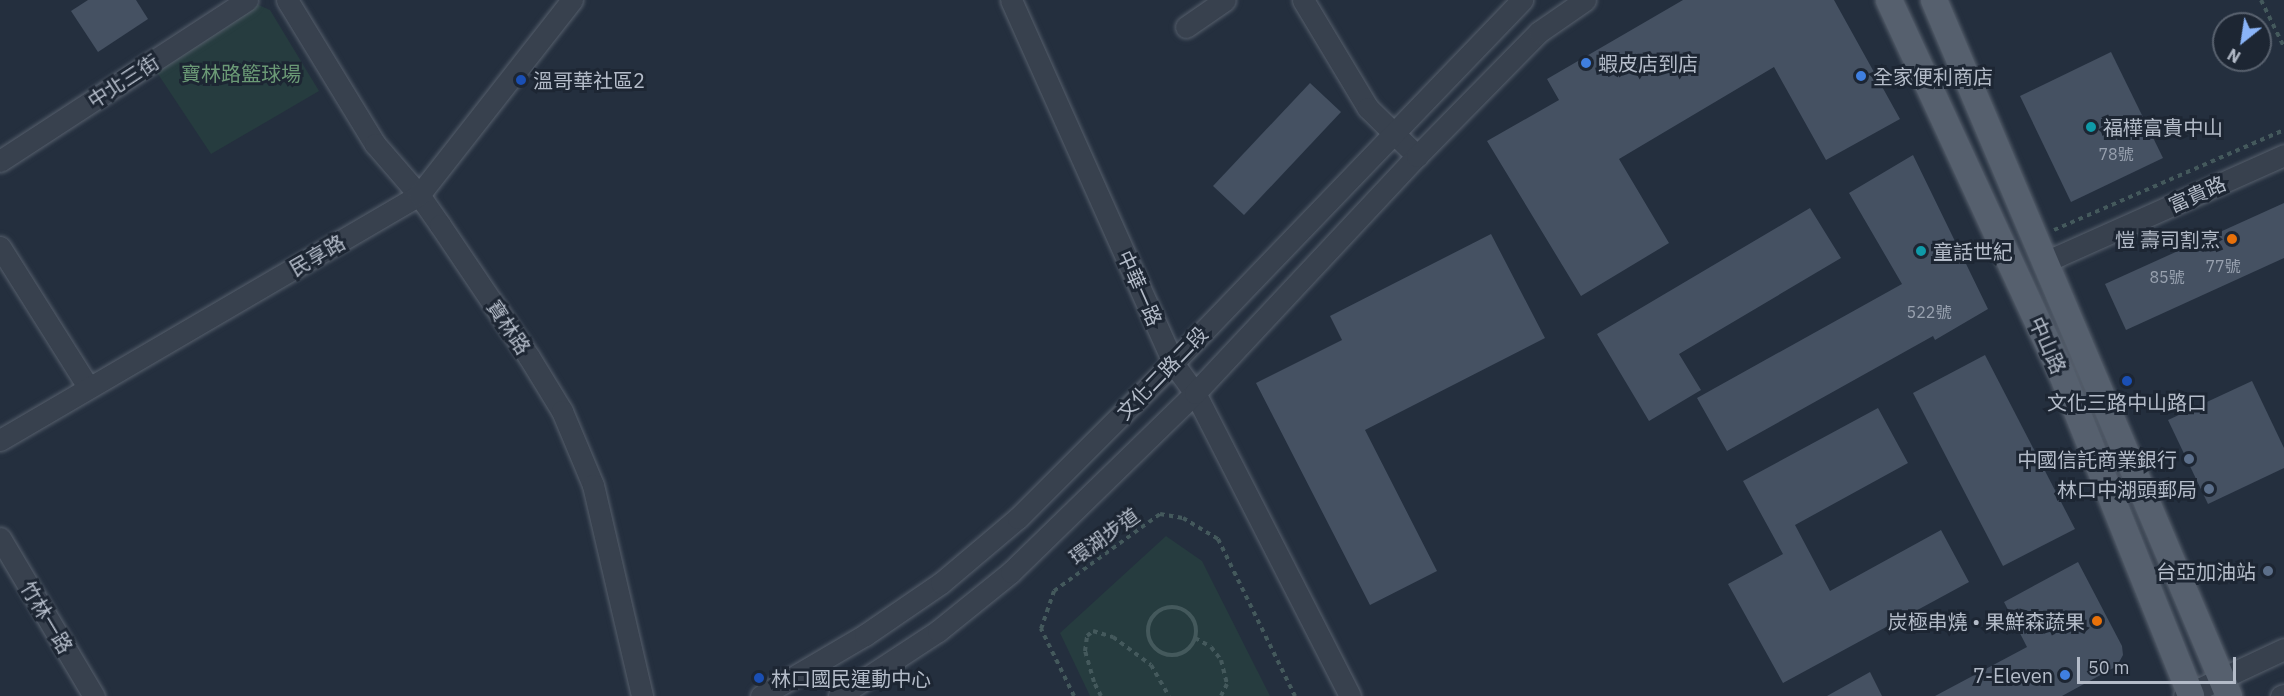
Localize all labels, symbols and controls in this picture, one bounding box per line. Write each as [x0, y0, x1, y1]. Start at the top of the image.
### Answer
north arrow [2212, 12, 2272, 72]
text: N [2224, 44, 2244, 67]
street label: 中北三街 [83, 49, 163, 113]
place label: 蝦皮店到店 [1598, 51, 1698, 75]
marker: 蝦皮店到店 [1579, 56, 1593, 70]
park label: 寶林路籃球場 [181, 61, 301, 85]
place label: 全家便利商店 [1873, 64, 1993, 88]
place label: 溫哥華社區2 [533, 68, 645, 92]
marker: 全家便利商店 [1854, 69, 1868, 83]
marker: 溫哥華社區2 [514, 73, 528, 87]
place label: 福樺富貴中山 [2103, 115, 2223, 139]
marker: 福樺富貴中山 [2084, 120, 2098, 134]
house number: 78號 [2098, 144, 2134, 164]
street label: 富貴路 [2165, 171, 2229, 217]
place label: 愷 壽司割烹 [2115, 227, 2220, 251]
street label: 民享路 [285, 230, 349, 280]
marker: 愷 壽司割烹 [2225, 232, 2239, 246]
place label: 童話世紀 [1933, 239, 2013, 263]
marker: 童話世紀 [1914, 244, 1928, 258]
street label: 中華一路 [1113, 247, 1167, 329]
house number: 77號 [2205, 256, 2241, 276]
house number: 85號 [2149, 267, 2185, 287]
street label: 寶林路 [482, 295, 536, 359]
house number: 522號 [1907, 302, 1951, 322]
street label: 中山路 [2025, 313, 2071, 377]
street label: 文化二路二段 [1112, 322, 1212, 424]
marker: 文化三路中山路口 [2120, 374, 2134, 388]
place label: 文化三路中山路口 [2047, 390, 2207, 414]
place label: 中國信託商業銀行 [2017, 447, 2177, 471]
marker: 中國信託商業銀行 [2182, 452, 2196, 466]
place label: 林口中湖頭郵局 [2057, 477, 2197, 501]
marker: 林口中湖頭郵局 [2202, 482, 2216, 496]
street label: 環湖步道 [1065, 503, 1143, 569]
place label: 台亞加油站 [2156, 559, 2256, 583]
marker: 台亞加油站 [2261, 564, 2275, 578]
street label: 竹林一路 [16, 577, 78, 657]
place label: 炭極串燒 • 果鮮森蔬果 [1888, 609, 2085, 633]
marker: 炭極串燒 • 果鮮森蔬果 [2090, 614, 2104, 628]
scale bar [2080, 645, 2239, 683]
text: 50 m [2088, 656, 2130, 679]
place label: 7-Eleven [1973, 663, 2053, 687]
place label: 林口國民運動中心 [771, 666, 931, 690]
marker: 7-Eleven [2058, 668, 2072, 682]
marker: 林口國民運動中心 [752, 671, 766, 685]

